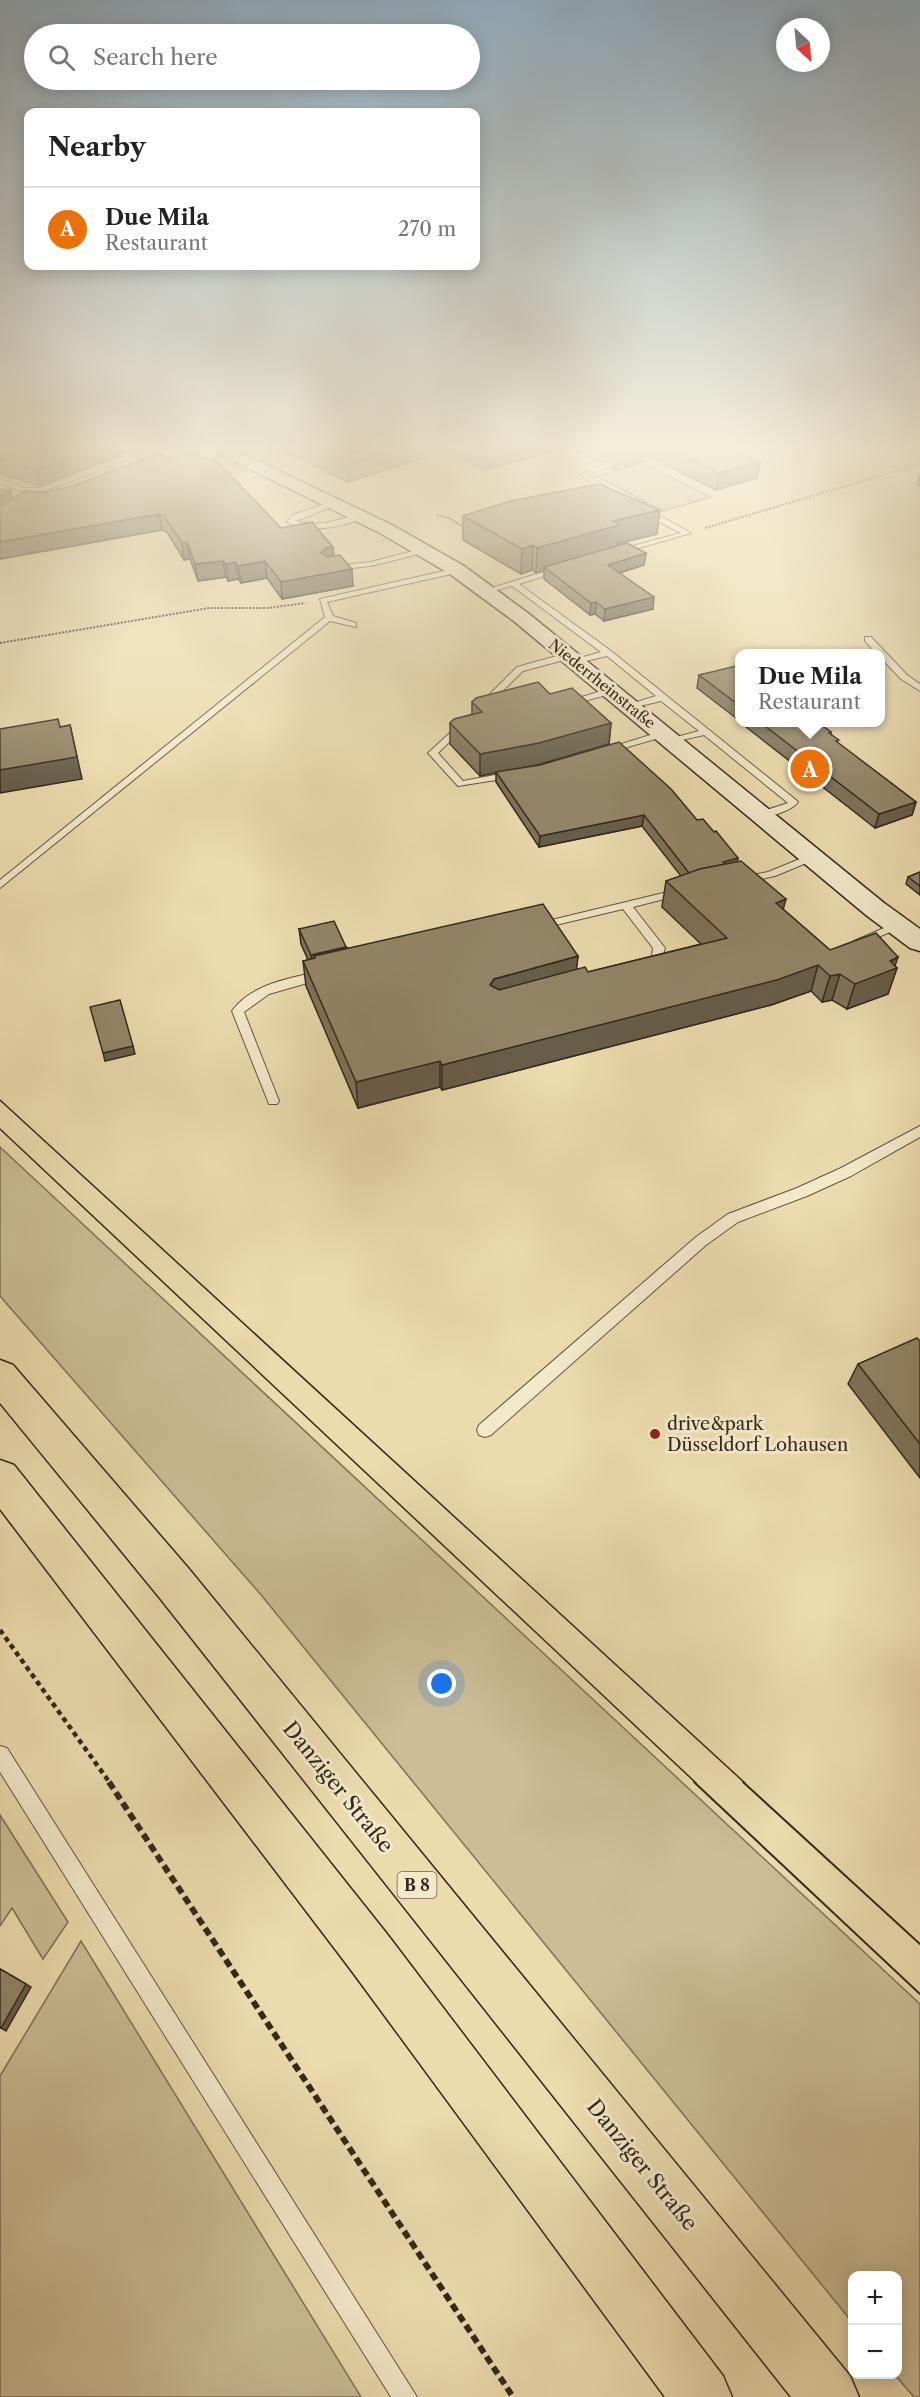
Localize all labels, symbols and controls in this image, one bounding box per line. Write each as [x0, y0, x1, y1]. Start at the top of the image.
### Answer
north arrow [776, 18, 830, 72]
search box [24, 24, 480, 90]
icon: search [45, 41, 78, 74]
text: Search here [93, 44, 218, 71]
text: Nearby [48, 131, 146, 163]
text: Due Mila [105, 204, 209, 231]
text: A [60, 217, 75, 241]
text: 270 m [398, 217, 456, 241]
text: Restaurant [105, 231, 208, 255]
street label: Niederrheinstraße [545, 635, 660, 732]
popup [735, 649, 885, 727]
text: Due Mila [758, 663, 862, 690]
text: Restaurant [758, 690, 861, 714]
pin: A [790, 746, 830, 792]
place label: drive&park Düsseldorf Lohausen [667, 1413, 848, 1456]
marker: drive&park Düsseldorf Lohausen [648, 1427, 662, 1441]
your location [427, 1669, 456, 1698]
street label: Danziger Straße [278, 1716, 399, 1857]
road number: B 8 [398, 1872, 436, 1898]
street label: Danziger Straße [582, 2094, 703, 2235]
map controls [848, 2271, 902, 2379]
button: + [848, 2271, 902, 2325]
button: − [848, 2325, 902, 2379]

